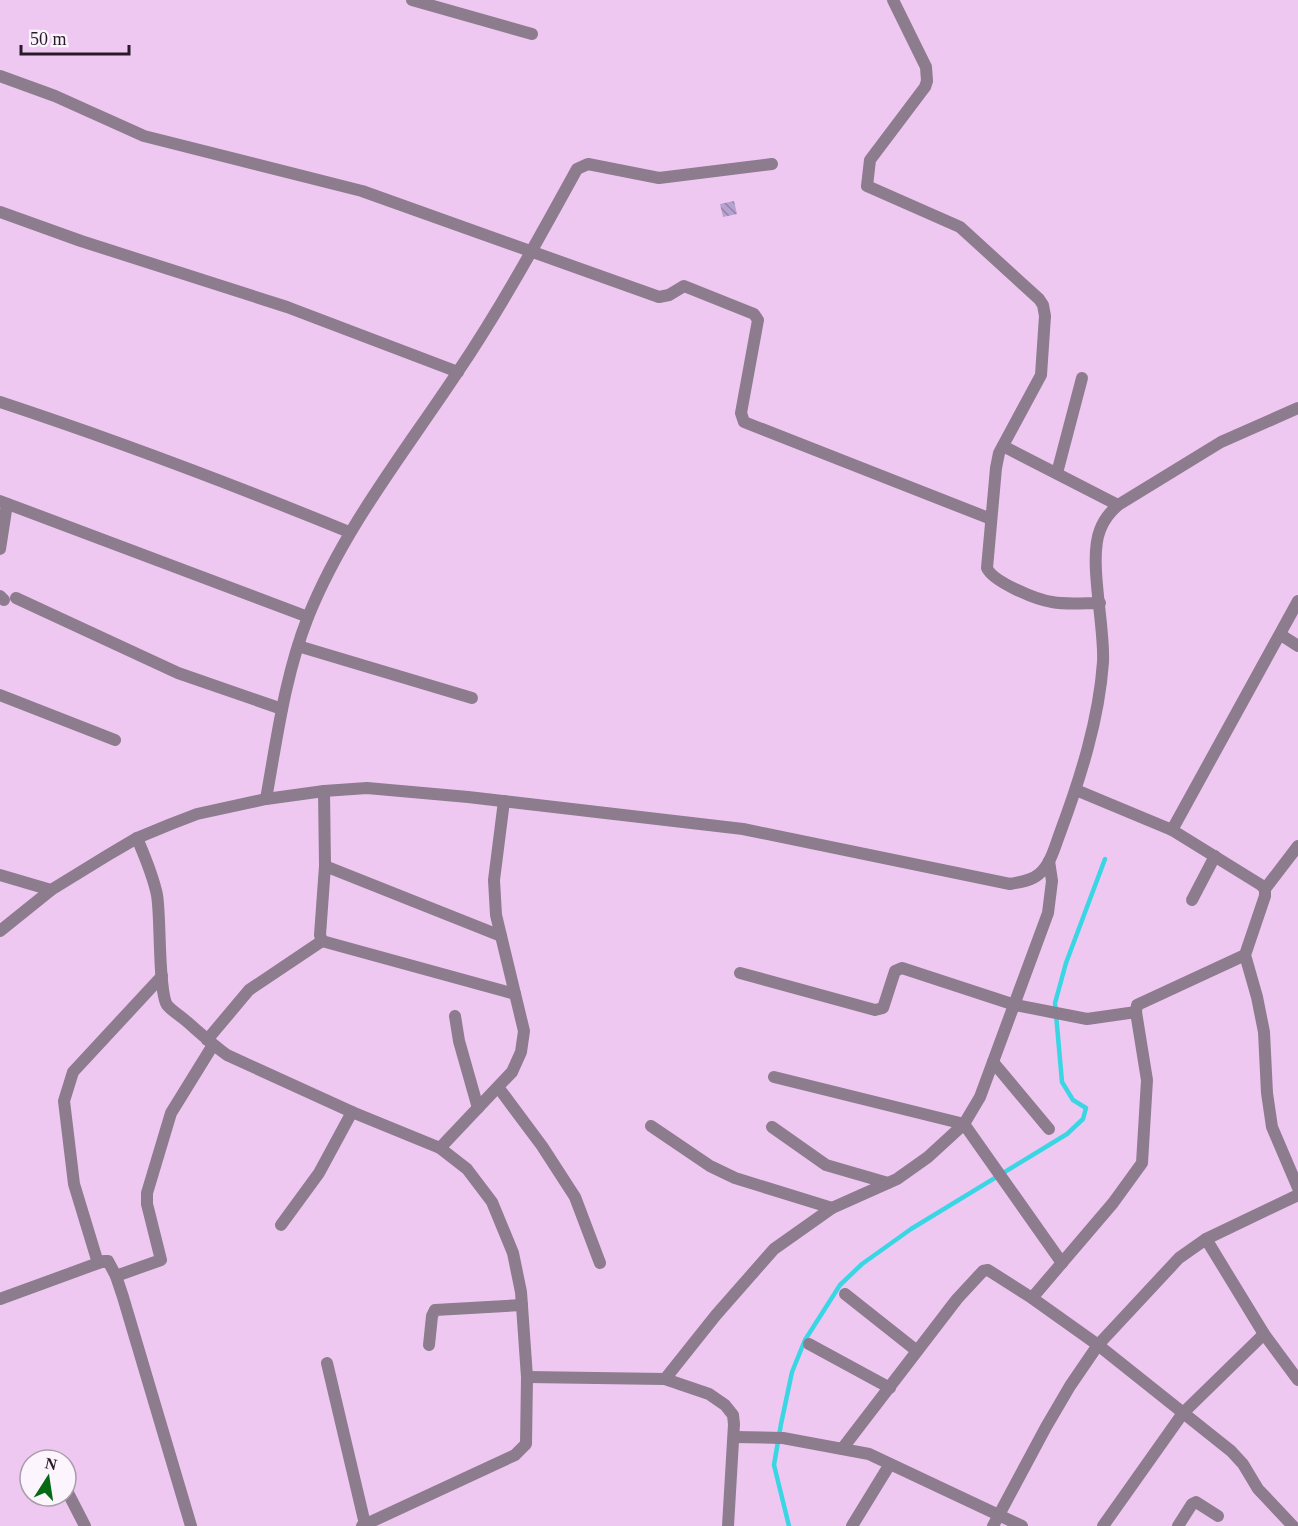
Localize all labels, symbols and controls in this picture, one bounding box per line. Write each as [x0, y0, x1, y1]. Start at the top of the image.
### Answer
scale bar [21, 18, 129, 56]
text: 50 m [30, 29, 67, 49]
north arrow [18, 1448, 78, 1508]
text: N [44, 1454, 59, 1473]

